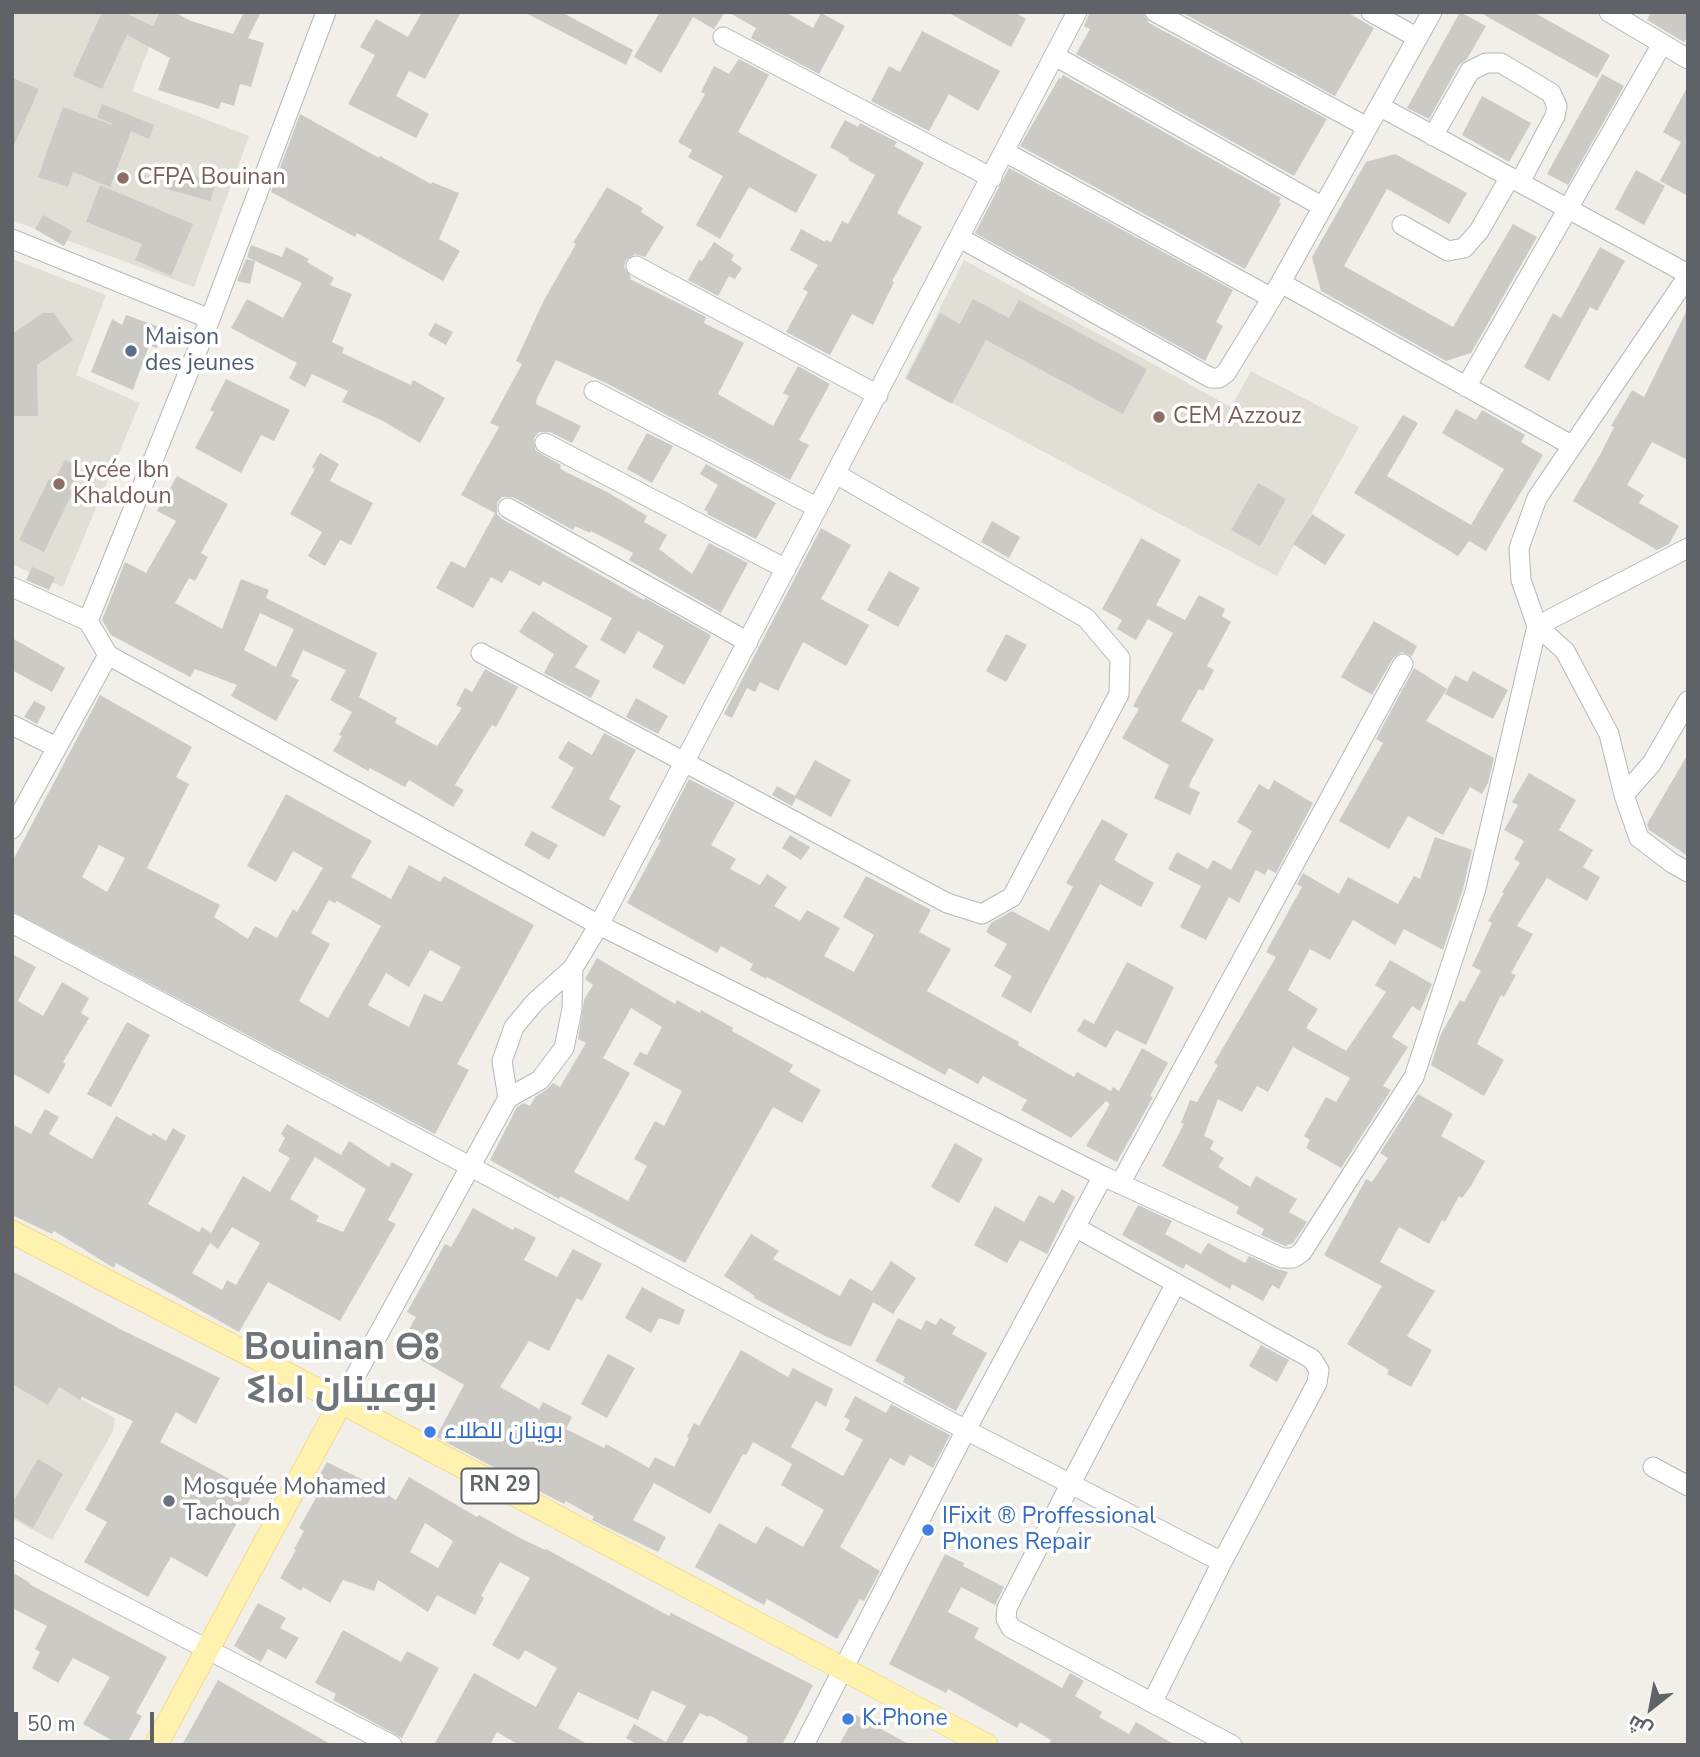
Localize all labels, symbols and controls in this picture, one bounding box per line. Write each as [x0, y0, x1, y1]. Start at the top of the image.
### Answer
place label: CFPA Bouinan [137, 164, 286, 192]
marker: CFPA Bouinan [115, 170, 131, 186]
place label: Maison des jeunes [145, 324, 255, 378]
marker: Maison des jeunes [123, 343, 139, 359]
place label: CEM Azzouz [1173, 403, 1302, 431]
marker: CEM Azzouz [1151, 409, 1167, 425]
place label: Lycée Ibn Khaldoun [73, 457, 171, 511]
marker: Lycée Ibn Khaldoun [51, 476, 67, 492]
district label: Bouinan ⴱⵓ ⵉⵏⴰⵏ بوعينان [244, 1328, 440, 1415]
place label: بوينان للطلاء [444, 1418, 563, 1446]
marker: بوينان للطلاء [422, 1424, 438, 1440]
road number: RN 29 [462, 1468, 538, 1504]
place label: Mosquée Mohamed Tachouch [183, 1474, 386, 1528]
marker: Mosquée Mohamed Tachouch [161, 1493, 177, 1509]
place label: IFixit ® Proffessional Phones Repair [942, 1503, 1156, 1557]
marker: IFixit ® Proffessional Phones Repair [920, 1522, 936, 1538]
north arrow [1616, 1673, 1686, 1743]
scale bar [18, 1698, 158, 1742]
place label: K.Phone [862, 1705, 948, 1733]
text: ش [1623, 1709, 1657, 1743]
text: 50 m [27, 1710, 76, 1738]
marker: K.Phone [840, 1711, 856, 1727]

